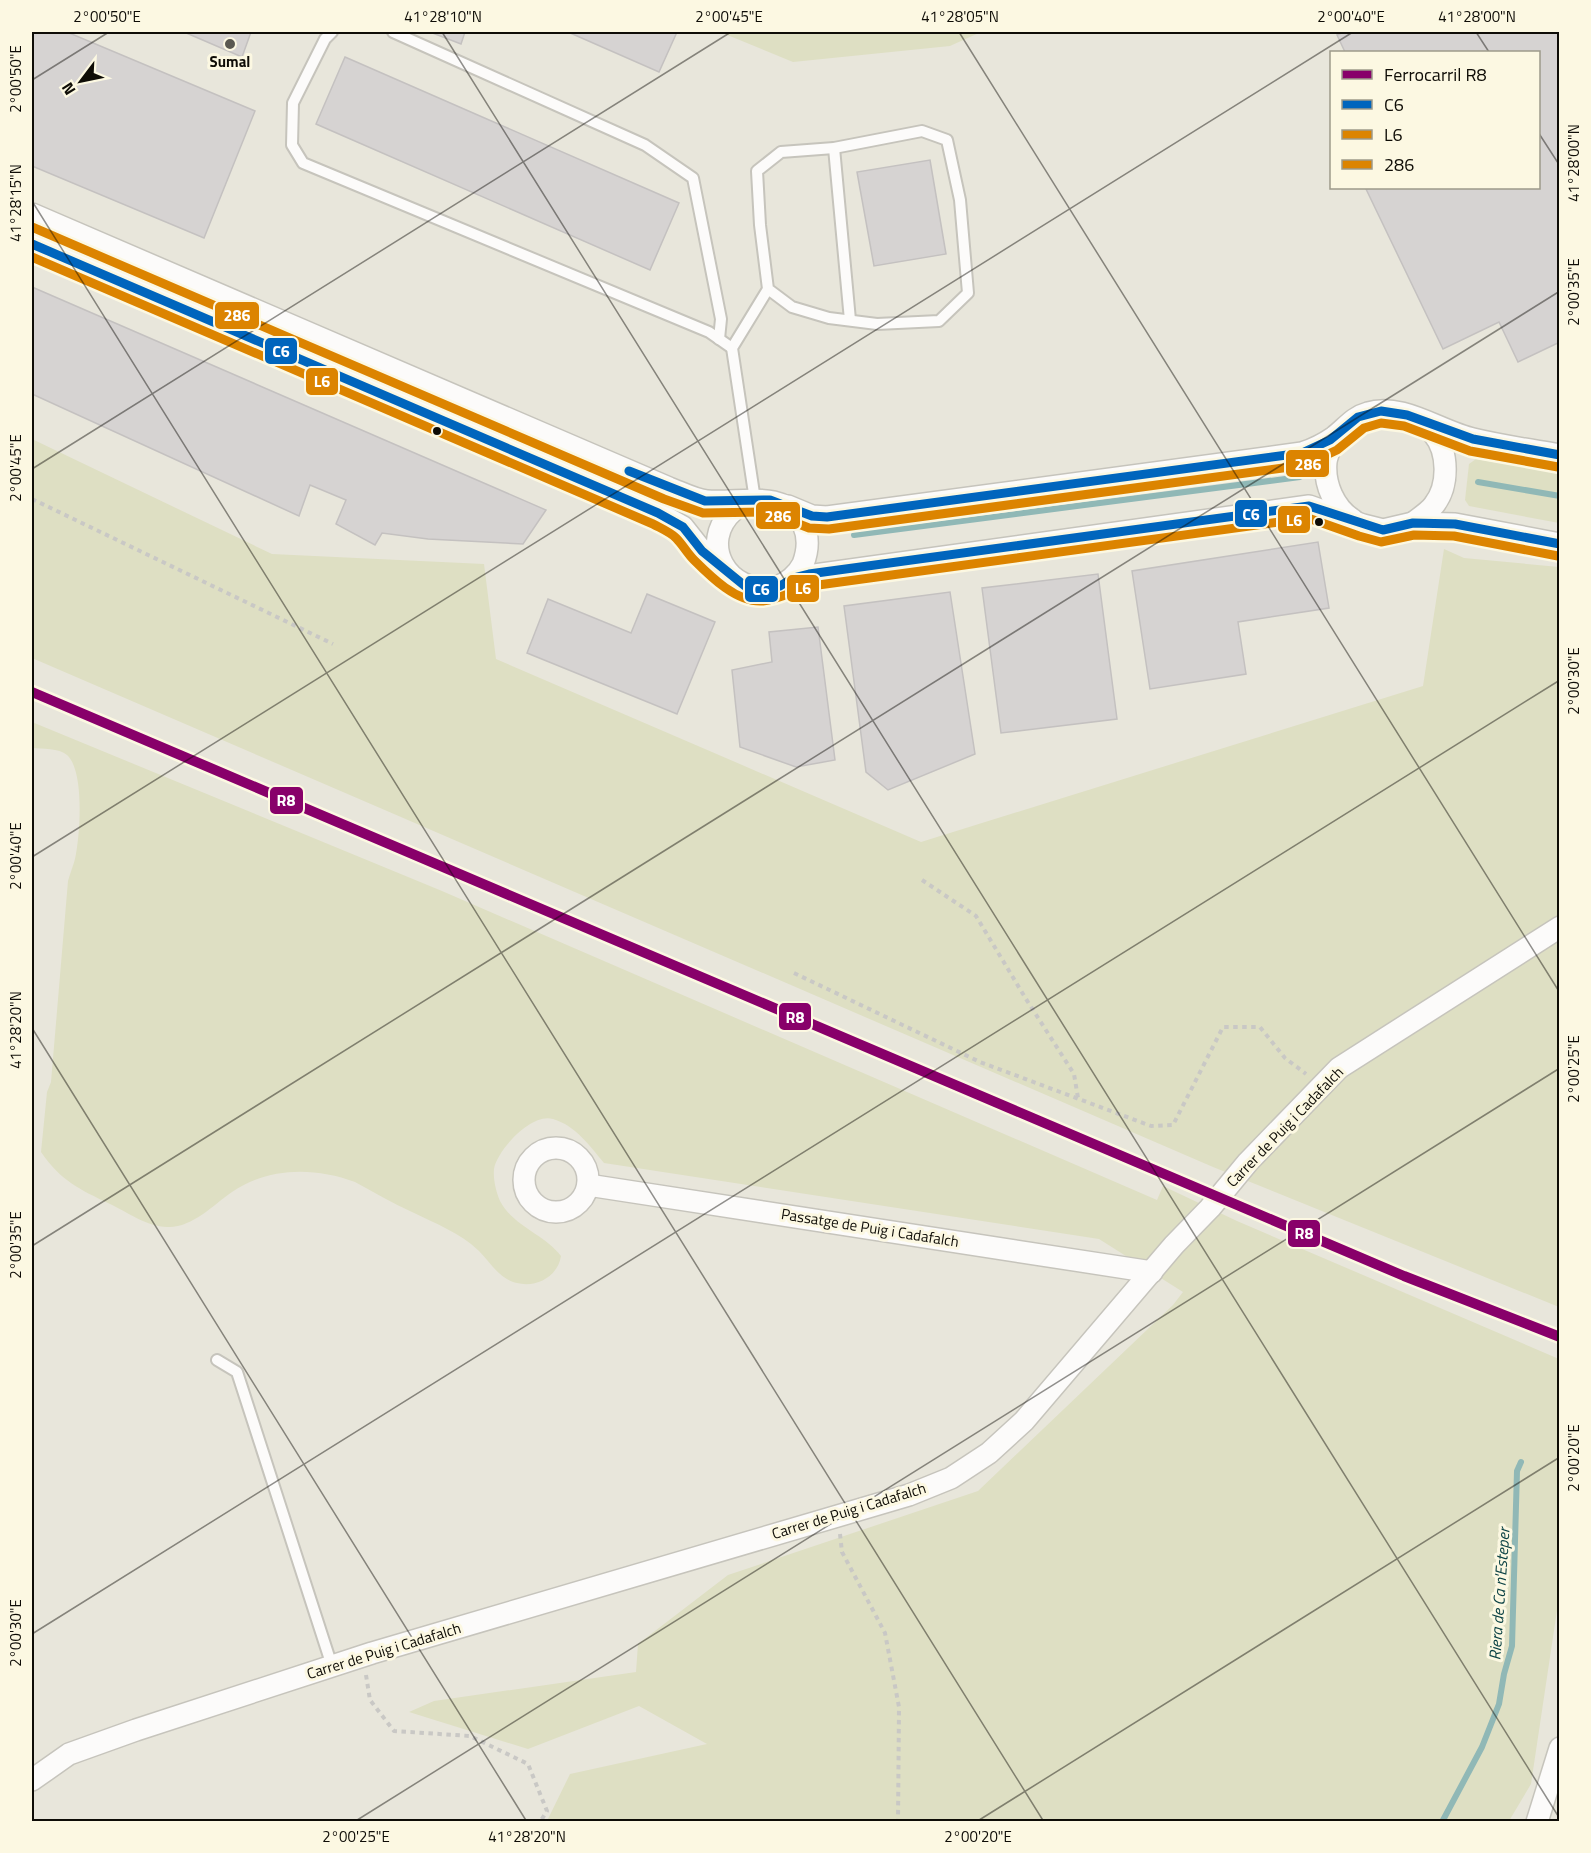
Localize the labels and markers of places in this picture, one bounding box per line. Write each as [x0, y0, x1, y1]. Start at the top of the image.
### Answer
marker: Sumal [223, 37, 237, 51]
place label: Sumal [210, 50, 250, 73]
unlabelled marker [431, 425, 443, 437]
unlabelled marker [1313, 516, 1325, 528]

